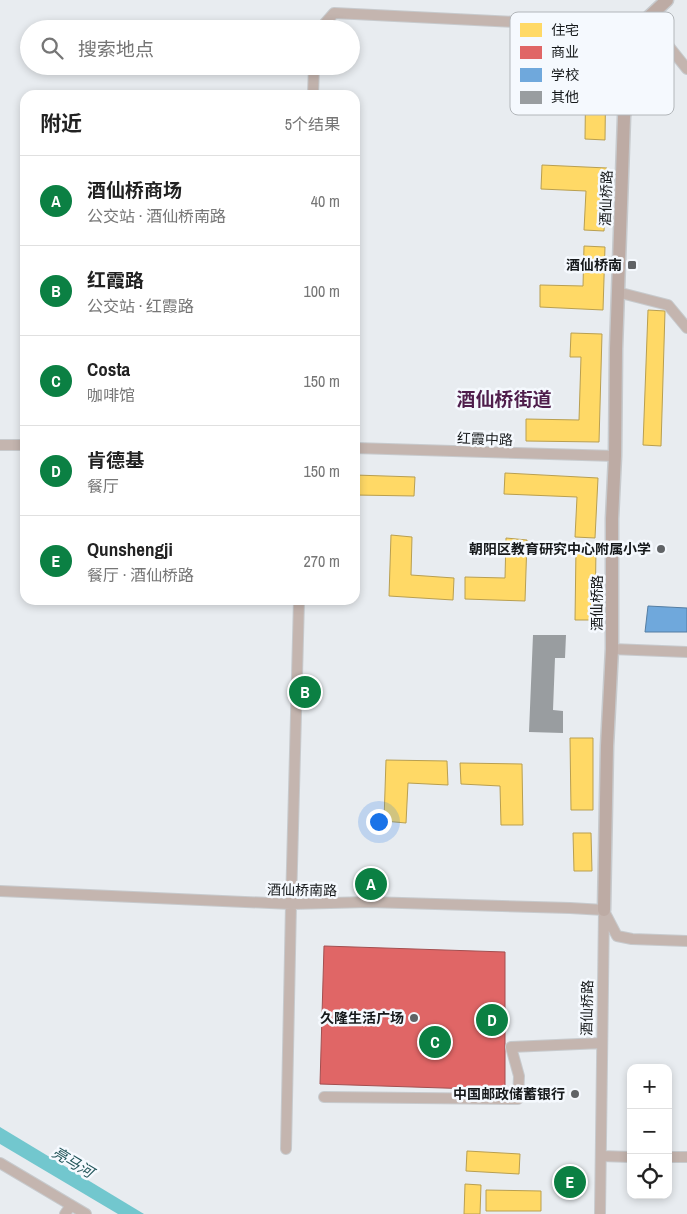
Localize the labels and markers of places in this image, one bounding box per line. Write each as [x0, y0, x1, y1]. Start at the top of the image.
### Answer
place label: 酒仙桥南 [566, 256, 622, 274]
marker: 酒仙桥南 [626, 259, 638, 271]
place label: 朝阳区教育研究中心附属小学 [469, 540, 651, 558]
marker: 朝阳区教育研究中心附属小学 [655, 543, 667, 555]
pin: B [289, 673, 321, 711]
pin: A [355, 865, 387, 903]
pin: D [476, 1001, 508, 1039]
place label: 久隆生活广场 [320, 1009, 404, 1027]
marker: 久隆生活广场 [408, 1012, 420, 1024]
pin: C [419, 1023, 451, 1061]
place label: 中国邮政储蓄银行 [453, 1085, 565, 1103]
marker: 中国邮政储蓄银行 [569, 1088, 581, 1100]
pin: E [554, 1163, 586, 1201]

